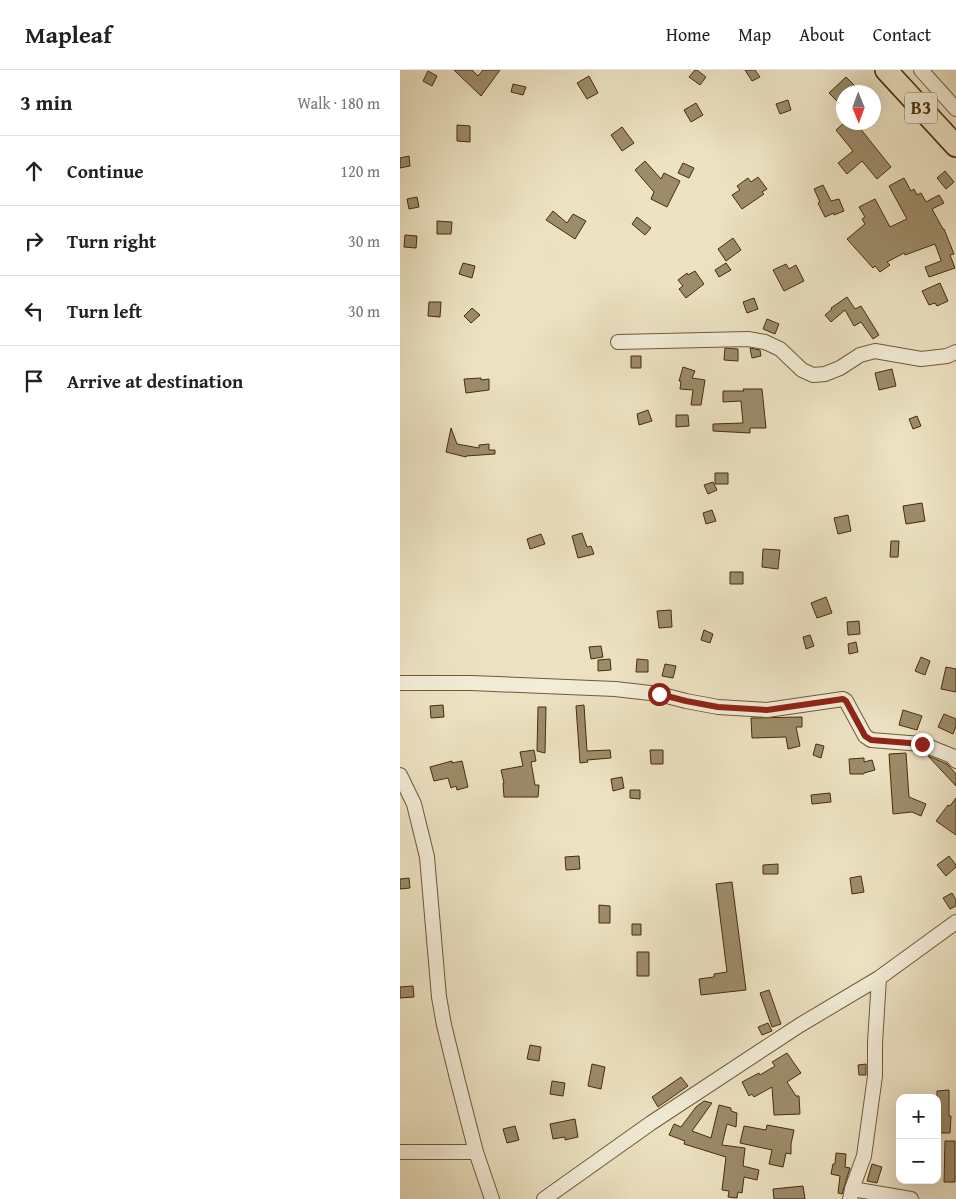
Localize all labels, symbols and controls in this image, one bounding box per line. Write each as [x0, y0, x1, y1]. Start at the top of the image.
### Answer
text: Mapleaf [25, 17, 112, 52]
text: Home [666, 21, 710, 48]
text: Map [738, 21, 771, 48]
text: About [799, 21, 845, 48]
text: Contact [873, 21, 931, 48]
north arrow [836, 85, 881, 130]
text: 3 min [20, 87, 72, 118]
text: Walk · 180 m [297, 91, 380, 115]
road number: B3 [905, 92, 937, 124]
icon: ahead [20, 157, 48, 185]
text: Continue [67, 157, 144, 185]
text: 120 m [340, 159, 380, 183]
icon: right [20, 227, 48, 255]
text: Turn right [67, 227, 156, 255]
text: 30 m [348, 229, 380, 253]
icon: left [20, 297, 48, 325]
text: Turn left [67, 297, 142, 325]
text: 30 m [348, 299, 380, 323]
icon: arrive [20, 367, 48, 395]
text: Arrive at destination [67, 367, 243, 395]
route start [648, 683, 671, 706]
route end [911, 733, 934, 756]
map controls [896, 1094, 941, 1184]
button: + [896, 1094, 941, 1139]
button: − [896, 1139, 941, 1184]

